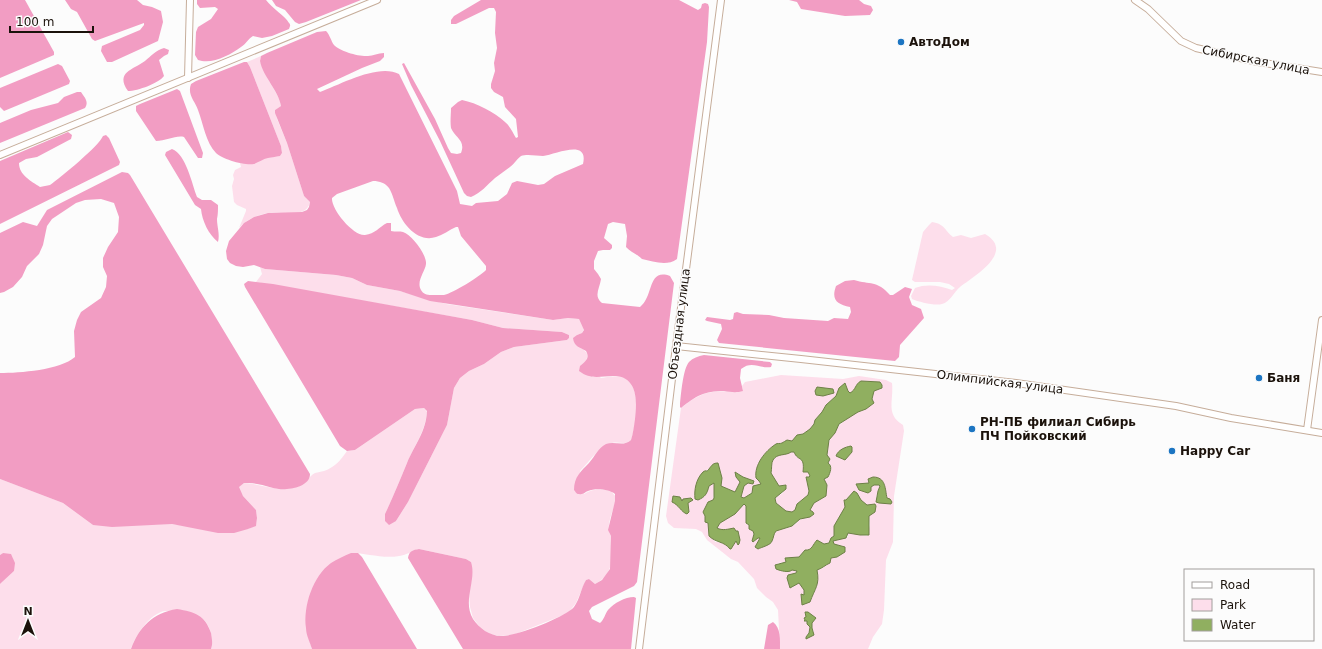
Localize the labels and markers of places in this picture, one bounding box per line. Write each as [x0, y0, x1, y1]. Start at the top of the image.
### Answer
place label: АвтоДом [909, 35, 970, 49]
marker: АвтоДом [896, 37, 906, 47]
place label: Баня [1267, 371, 1300, 385]
marker: Баня [1254, 373, 1264, 383]
place label: РН-ПБ филиал Сибирь ПЧ Пойковский [980, 415, 1136, 443]
marker: РН-ПБ филиал Сибирь ПЧ Пойковский [967, 424, 977, 434]
place label: Happy Car [1180, 444, 1250, 458]
marker: Happy Car [1167, 446, 1177, 456]

